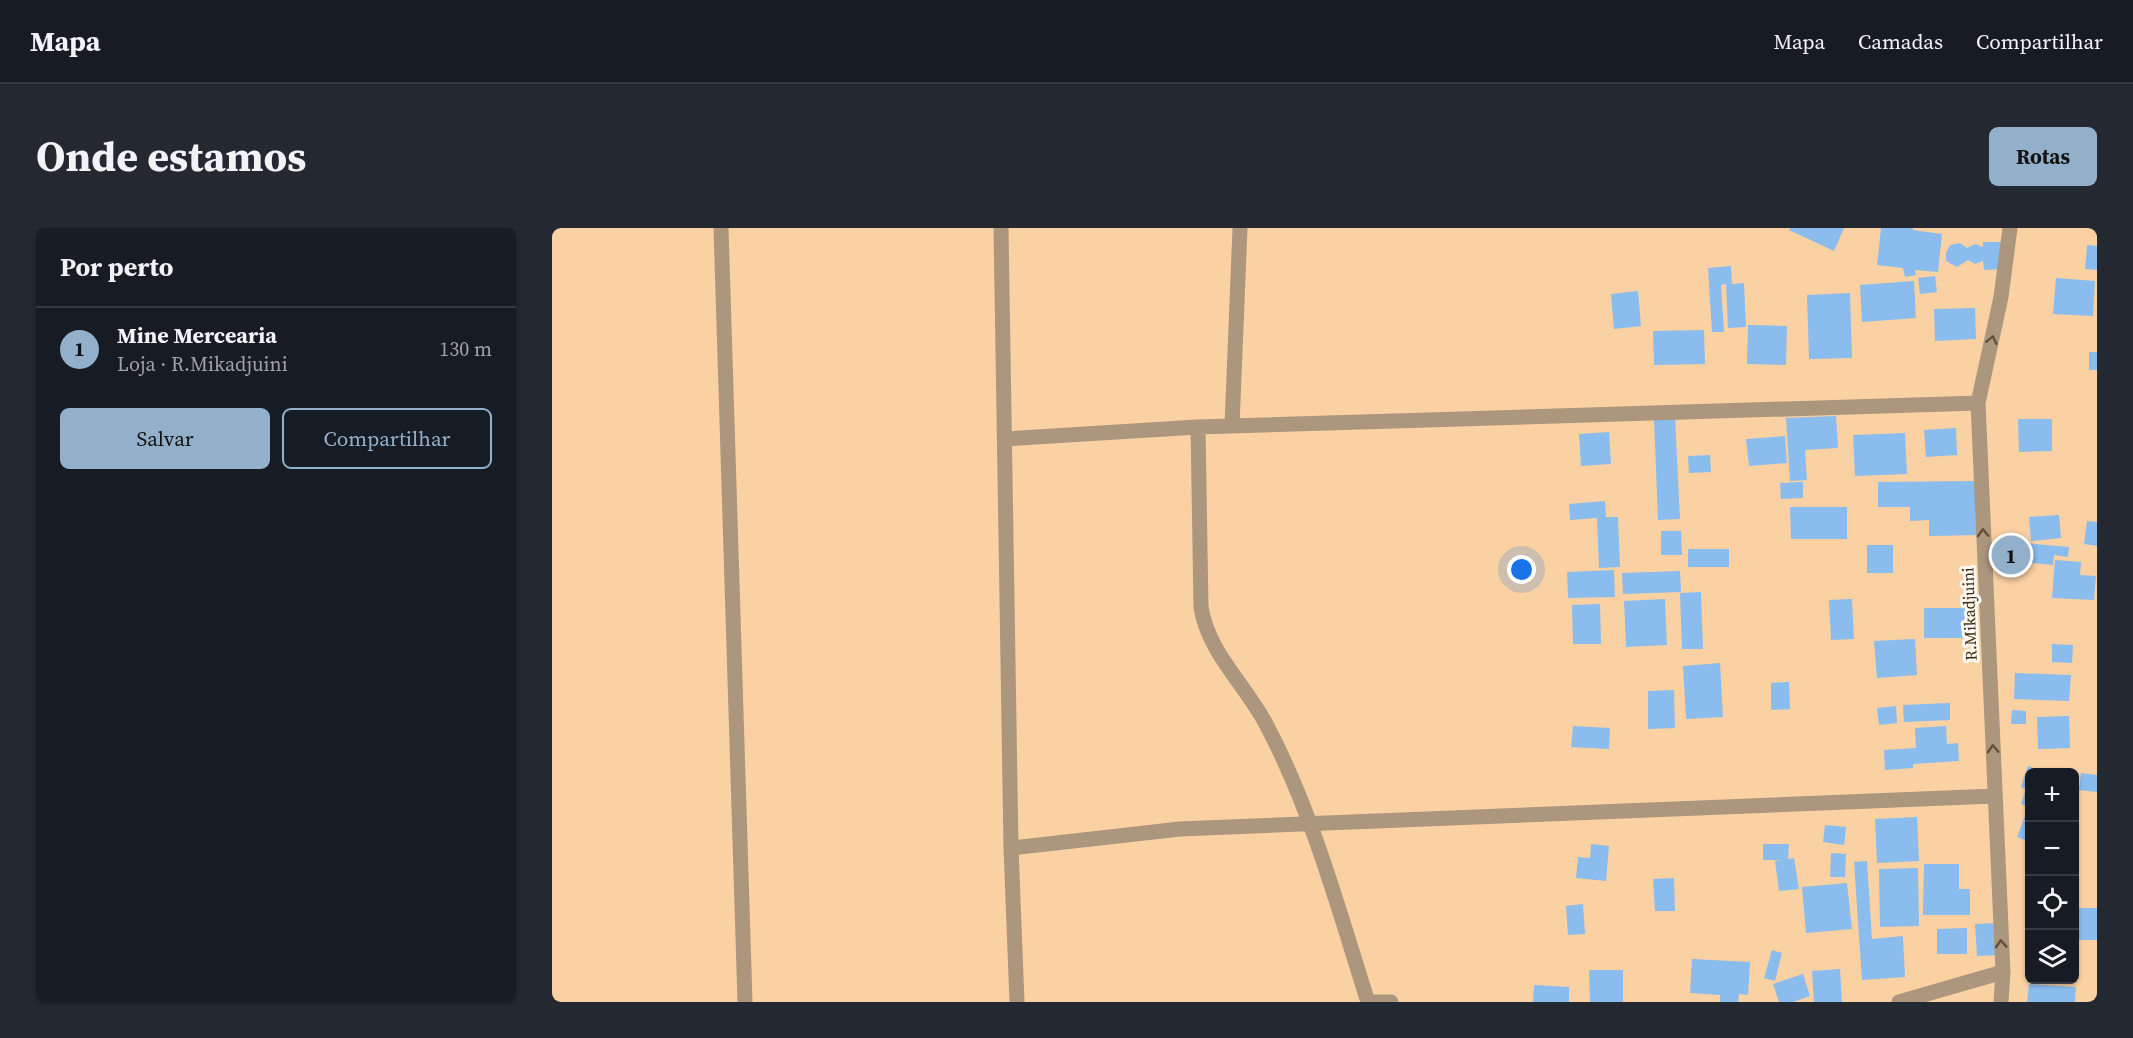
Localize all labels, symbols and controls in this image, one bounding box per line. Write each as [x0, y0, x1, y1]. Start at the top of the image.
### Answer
text: Mapa [30, 22, 101, 60]
text: Mapa [1773, 27, 1825, 56]
text: Camadas [1858, 27, 1943, 56]
text: Compartilhar [1976, 27, 2103, 56]
text: Onde estamos [36, 127, 306, 185]
button: Rotas [1989, 127, 2097, 186]
text: Por perto [60, 249, 174, 285]
text: Mine Mercearia [117, 320, 277, 350]
text: 1 [74, 335, 85, 363]
text: 130 m [439, 335, 492, 363]
one-way arrow [1984, 335, 1997, 345]
text: Loja · R.Mikadjuini [117, 350, 288, 378]
button: Salvar [60, 408, 270, 469]
button: Compartilhar [282, 408, 492, 469]
one-way arrow [1977, 528, 1990, 537]
pin: 1 [1992, 532, 2030, 578]
your location [1507, 555, 1536, 584]
street label: R.Mikadjuini [1956, 567, 1982, 661]
one-way arrow [1986, 744, 1999, 753]
map controls [2025, 768, 2079, 984]
button: + [2025, 768, 2079, 822]
button: − [2025, 822, 2079, 876]
button: locate [2025, 876, 2079, 930]
button: layers [2025, 930, 2079, 984]
one-way arrow [1995, 939, 2008, 948]

